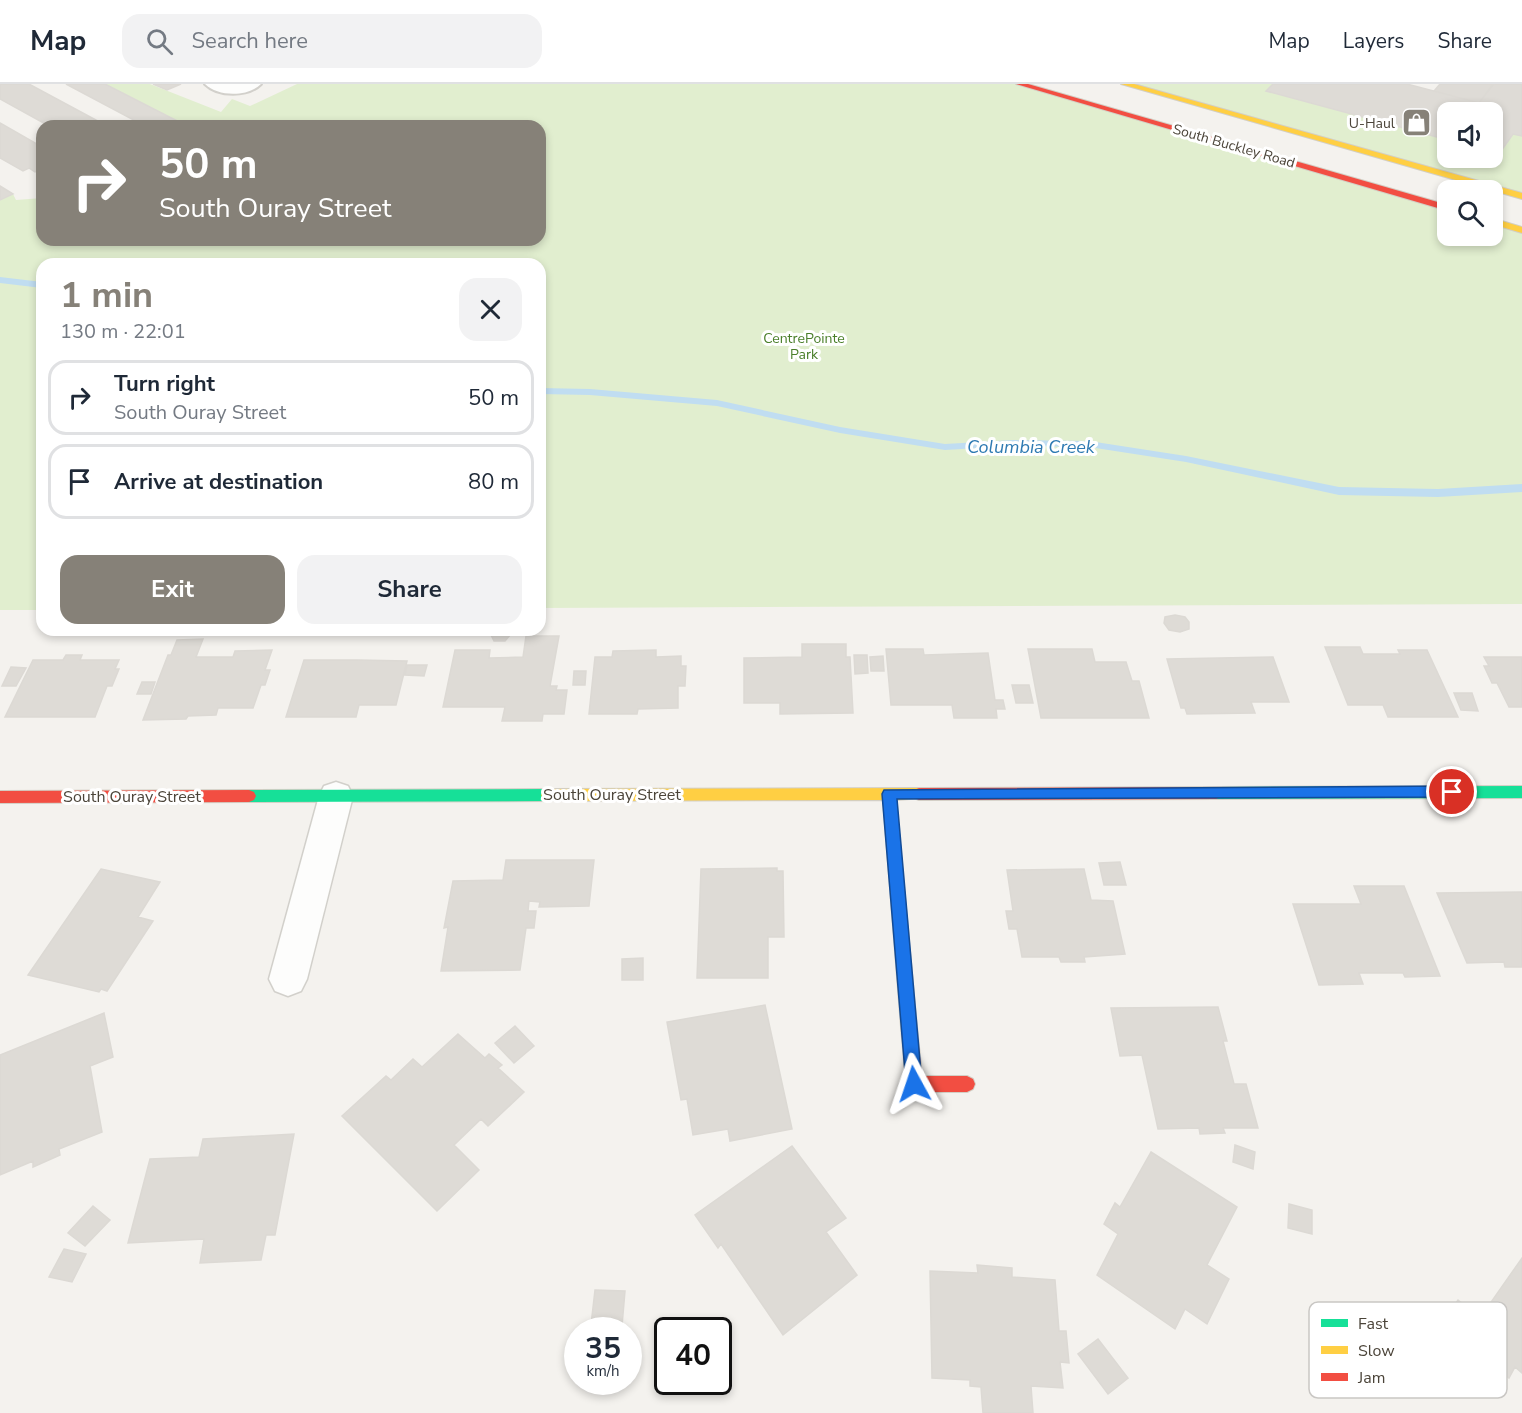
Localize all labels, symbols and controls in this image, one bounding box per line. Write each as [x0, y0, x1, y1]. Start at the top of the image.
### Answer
search box [122, 14, 542, 68]
text: Map [30, 22, 86, 60]
icon: search [143, 25, 176, 58]
text: Search here [191, 26, 308, 56]
text: Map [1268, 27, 1310, 55]
text: Layers [1343, 27, 1404, 55]
text: Share [1437, 27, 1492, 55]
map controls [1437, 102, 1503, 246]
button: sound [1437, 102, 1503, 168]
shop icon: U-Haul [1400, 107, 1432, 139]
place label: U-Haul [1349, 114, 1396, 133]
street label: South Buckley Road [1171, 119, 1297, 173]
text: 50 m [159, 136, 258, 193]
icon: right [60, 144, 138, 222]
button: search [1437, 180, 1503, 246]
text: South Ouray Street [159, 190, 392, 227]
text: 1 min [60, 271, 153, 320]
button: close [459, 278, 522, 341]
text: 130 m · 22:01 [60, 318, 186, 345]
park label: CentrePointe Park [763, 329, 845, 364]
text: Turn right [114, 369, 215, 399]
icon: right [63, 381, 96, 414]
text: 50 m [468, 383, 519, 413]
text: South Ouray Street [114, 399, 286, 426]
water label: Columbia Creek [967, 435, 1096, 459]
icon: arrive [63, 465, 96, 498]
text: Arrive at destination [114, 467, 323, 497]
text: 80 m [468, 467, 519, 497]
button: Exit [60, 555, 285, 624]
button: Share [297, 555, 522, 624]
pin [1426, 766, 1477, 817]
icon: arrive [1435, 775, 1468, 808]
street label: South Ouray Street [543, 784, 681, 806]
street label: South Ouray Street [63, 786, 201, 808]
position arrow [882, 1052, 946, 1116]
legend [1309, 1302, 1507, 1398]
text: Fast [1358, 1313, 1389, 1335]
speed limit sign: 40 [654, 1317, 732, 1395]
text: 35 [585, 1328, 621, 1369]
text: Slow [1358, 1340, 1395, 1362]
text: km/h [586, 1361, 620, 1381]
text: Jam [1357, 1367, 1385, 1389]

